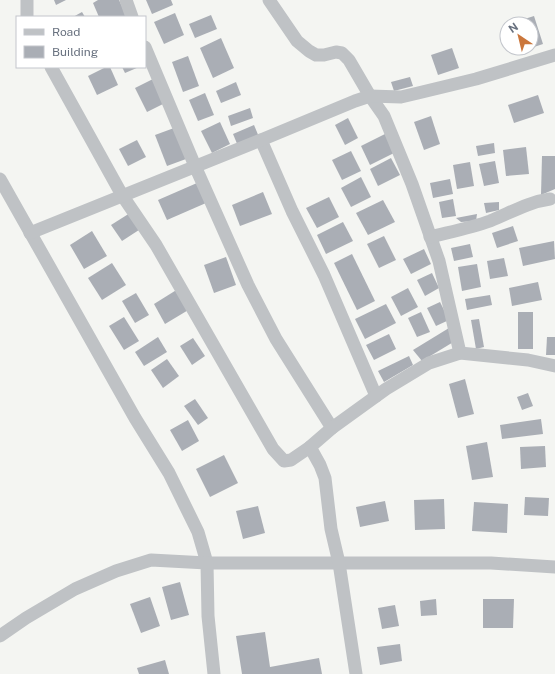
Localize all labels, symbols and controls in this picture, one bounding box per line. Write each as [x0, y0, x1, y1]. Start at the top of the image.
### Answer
legend [16, 16, 146, 68]
north arrow [499, 16, 539, 56]
text: N [506, 20, 520, 35]
text: Road [52, 25, 80, 39]
text: Building [52, 45, 98, 59]

